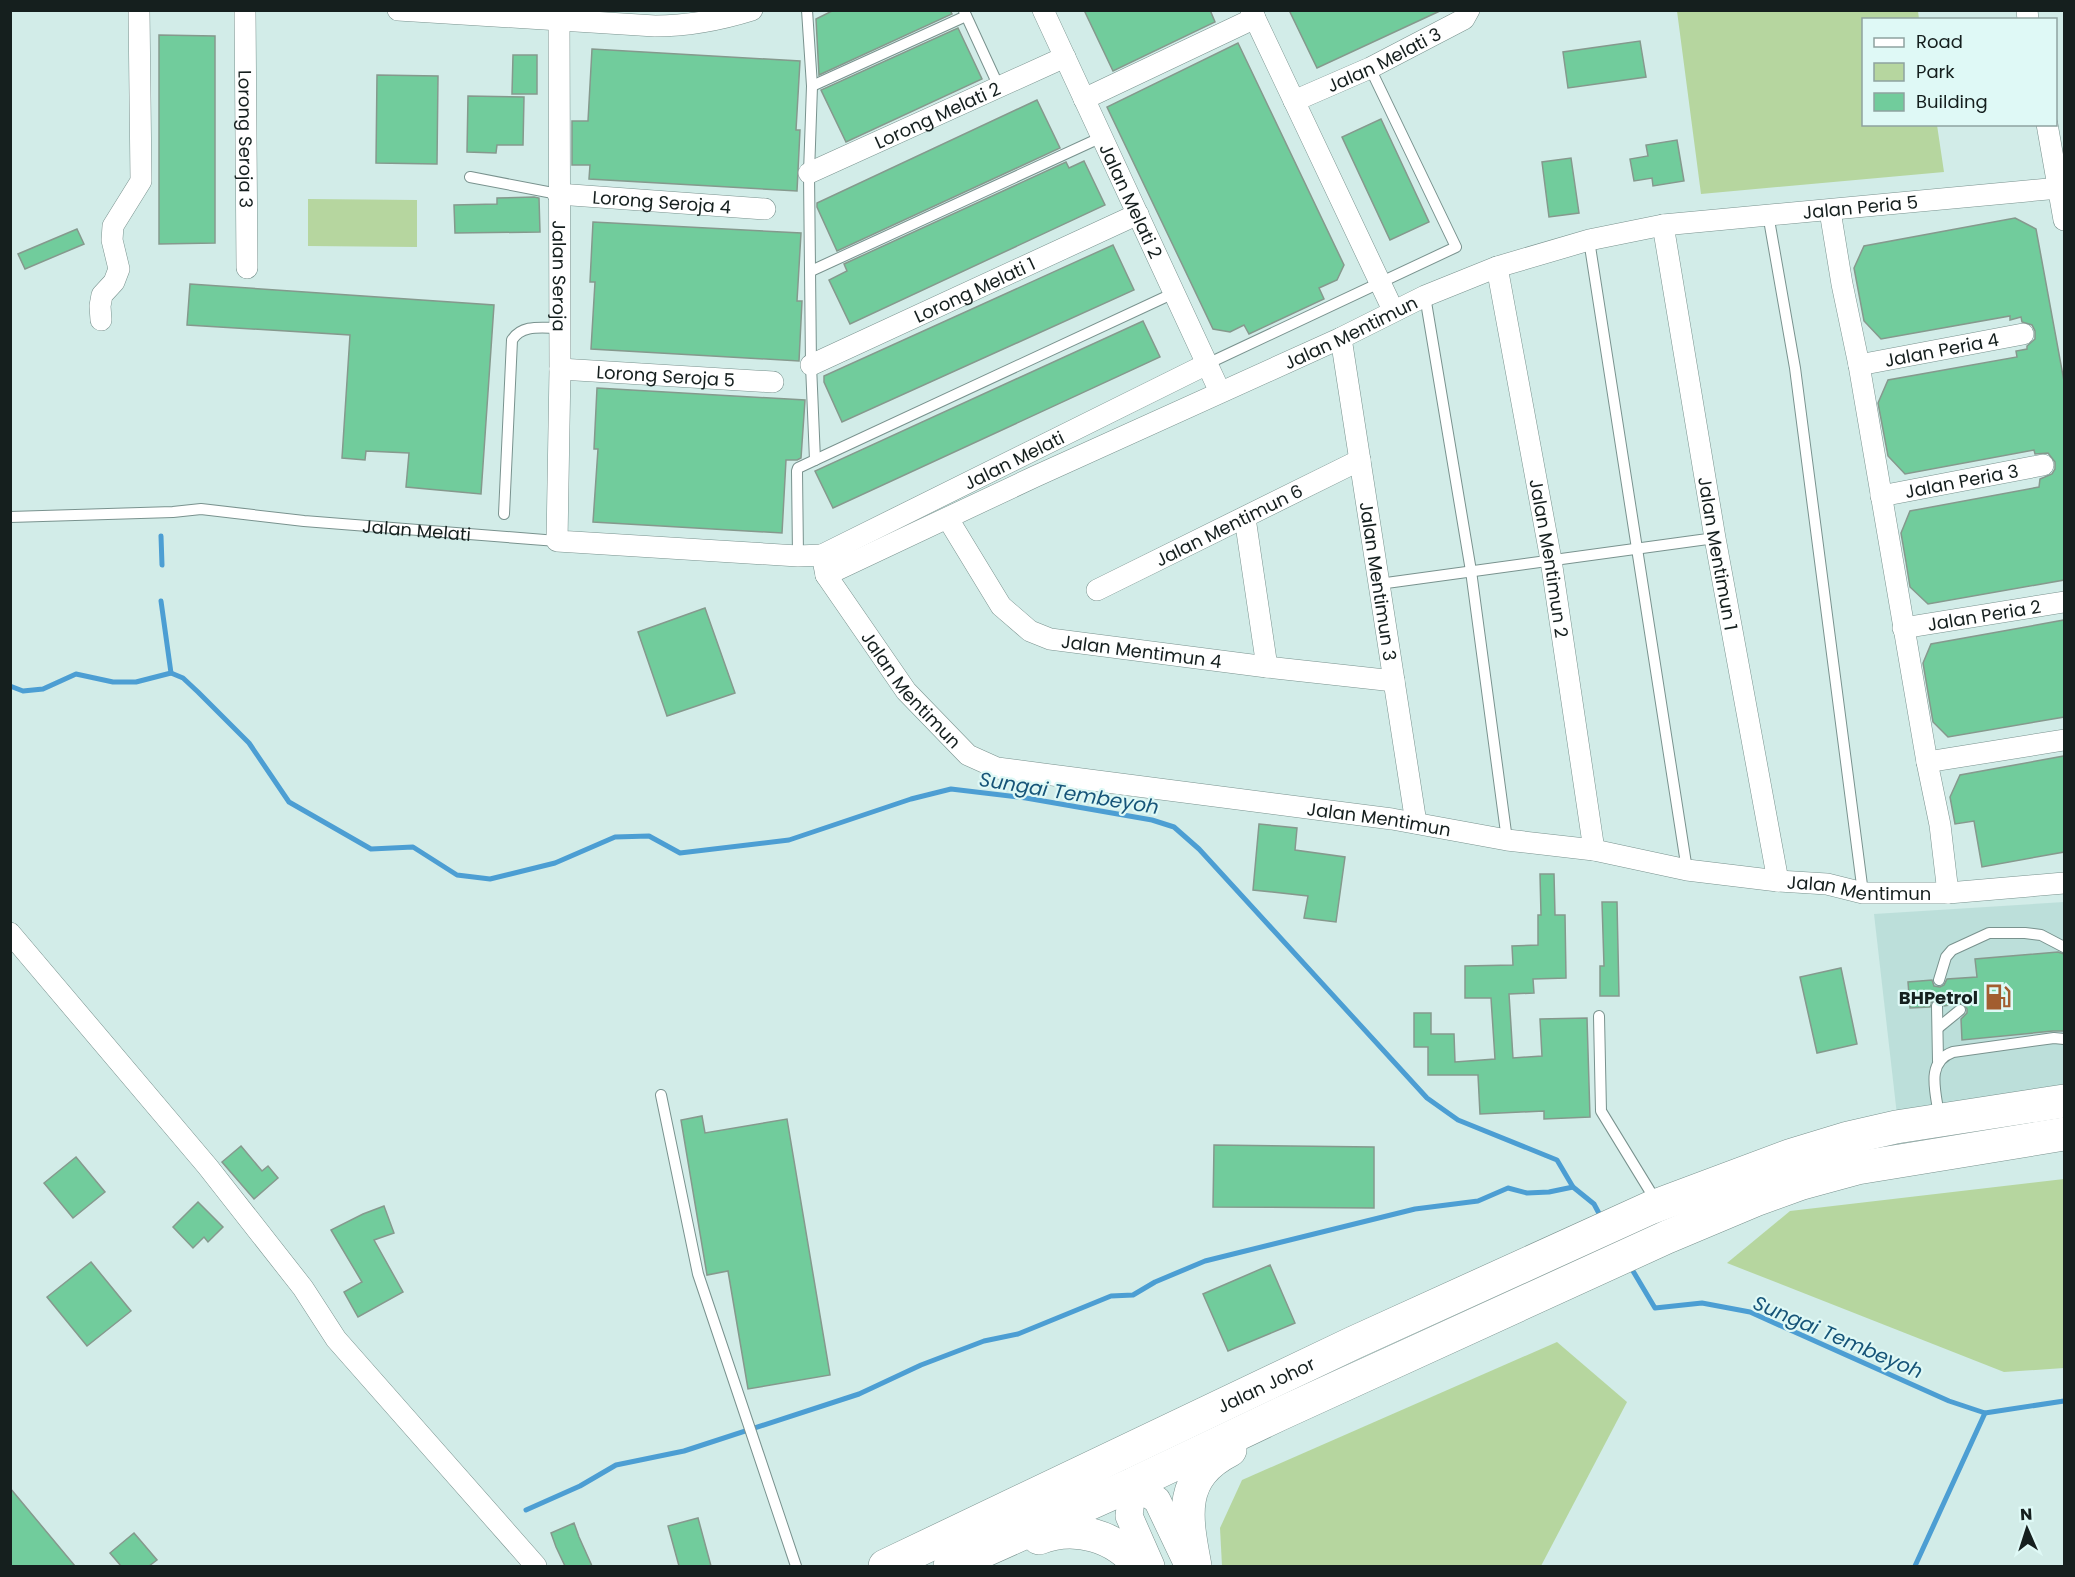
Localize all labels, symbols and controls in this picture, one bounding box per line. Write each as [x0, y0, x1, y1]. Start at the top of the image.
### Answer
legend [1862, 18, 2057, 126]
street label: Jalan Melati 3 [1323, 21, 1445, 98]
text: Road [1916, 29, 1963, 54]
text: Park [1916, 59, 1955, 84]
street label: Lorong Seroja 3 [233, 70, 259, 208]
street label: Lorong Melati 2 [871, 75, 1004, 154]
text: Building [1916, 89, 1988, 114]
street label: Jalan Melati 2 [1094, 139, 1169, 262]
street label: Lorong Seroja 4 [592, 184, 732, 219]
street label: Jalan Peria 5 [1802, 189, 1919, 224]
street label: Jalan Seroja [547, 220, 572, 332]
street label: Lorong Melati 1 [910, 251, 1039, 328]
street label: Jalan Mentimun [1280, 289, 1422, 375]
street label: Jalan Peria 4 [1882, 326, 2001, 372]
street label: Lorong Seroja 5 [596, 359, 736, 392]
street label: Jalan Melati [959, 424, 1068, 495]
street label: Jalan Peria 3 [1903, 458, 2020, 504]
street label: Jalan Mentimun 1 [1692, 474, 1744, 632]
street label: Jalan Mentimun 2 [1524, 477, 1575, 639]
street label: Jalan Mentimun 6 [1151, 478, 1307, 572]
street label: Jalan Mentimun 3 [1354, 500, 1403, 663]
street label: Jalan Melati [361, 513, 472, 547]
street label: Jalan Peria 2 [1925, 593, 2043, 636]
street label: Jalan Mentimun [856, 626, 967, 754]
street label: Jalan Mentimun 4 [1060, 628, 1223, 674]
water label: Sungai Tembeyoh [977, 765, 1161, 821]
street label: Jalan Mentimun [1305, 796, 1453, 842]
street label: Jalan Mentimun [1786, 869, 1931, 906]
fuel station icon: BHPetrol [1983, 982, 2013, 1012]
place label: BHPetrol [1899, 985, 1978, 1010]
water label: Sungai Tembeyoh [1749, 1289, 1927, 1385]
street label: Jalan Johor [1213, 1350, 1319, 1418]
north arrow [1997, 1499, 2057, 1559]
text: N [2020, 1503, 2033, 1526]

